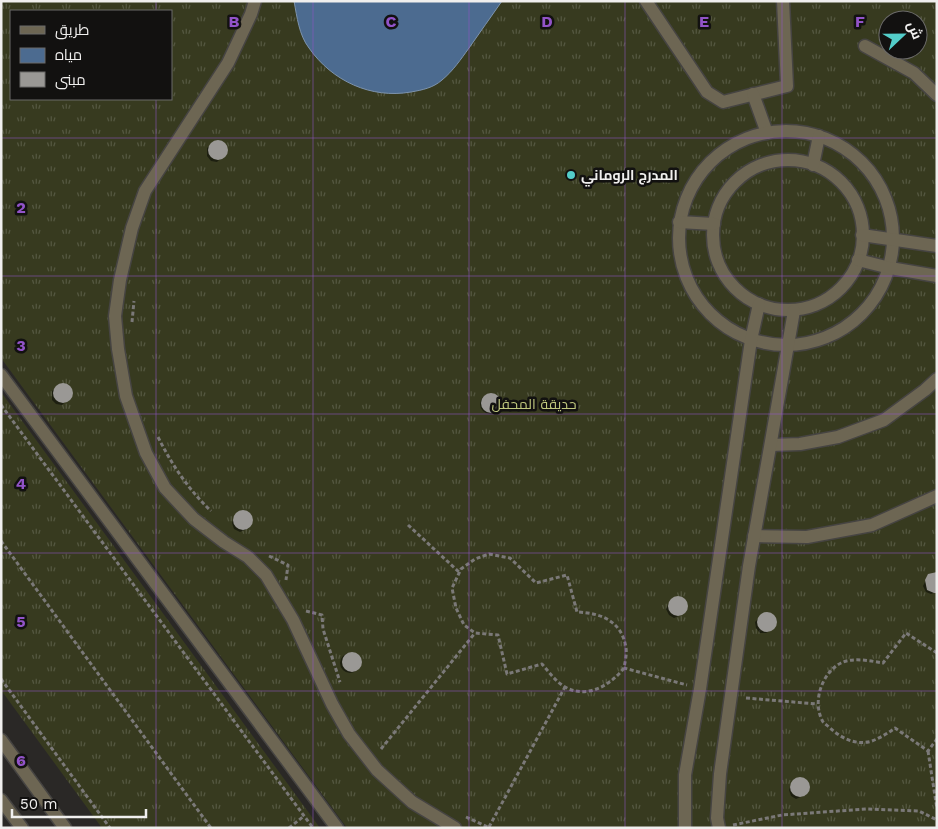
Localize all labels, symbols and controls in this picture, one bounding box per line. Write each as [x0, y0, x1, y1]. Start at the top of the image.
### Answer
legend [10, 10, 172, 100]
north arrow [878, 10, 928, 60]
text: B [229, 12, 240, 31]
text: C [386, 12, 397, 31]
text: D [541, 12, 553, 31]
text: E [699, 12, 709, 31]
text: F [855, 12, 865, 31]
text: ش [903, 19, 926, 42]
text: طريق [55, 21, 89, 40]
text: مياه [55, 46, 82, 64]
text: مبنى [55, 71, 86, 90]
place label: المدرج الروماني [581, 167, 678, 187]
marker: المدرج الروماني [565, 169, 577, 181]
text: 2 [16, 198, 26, 217]
text: 3 [16, 336, 26, 355]
park label: حديقة المحفل [491, 396, 577, 412]
text: 4 [16, 474, 26, 493]
text: 5 [16, 612, 26, 631]
text: 6 [16, 751, 26, 770]
scale bar [12, 786, 146, 818]
text: 50 m [20, 795, 57, 813]

